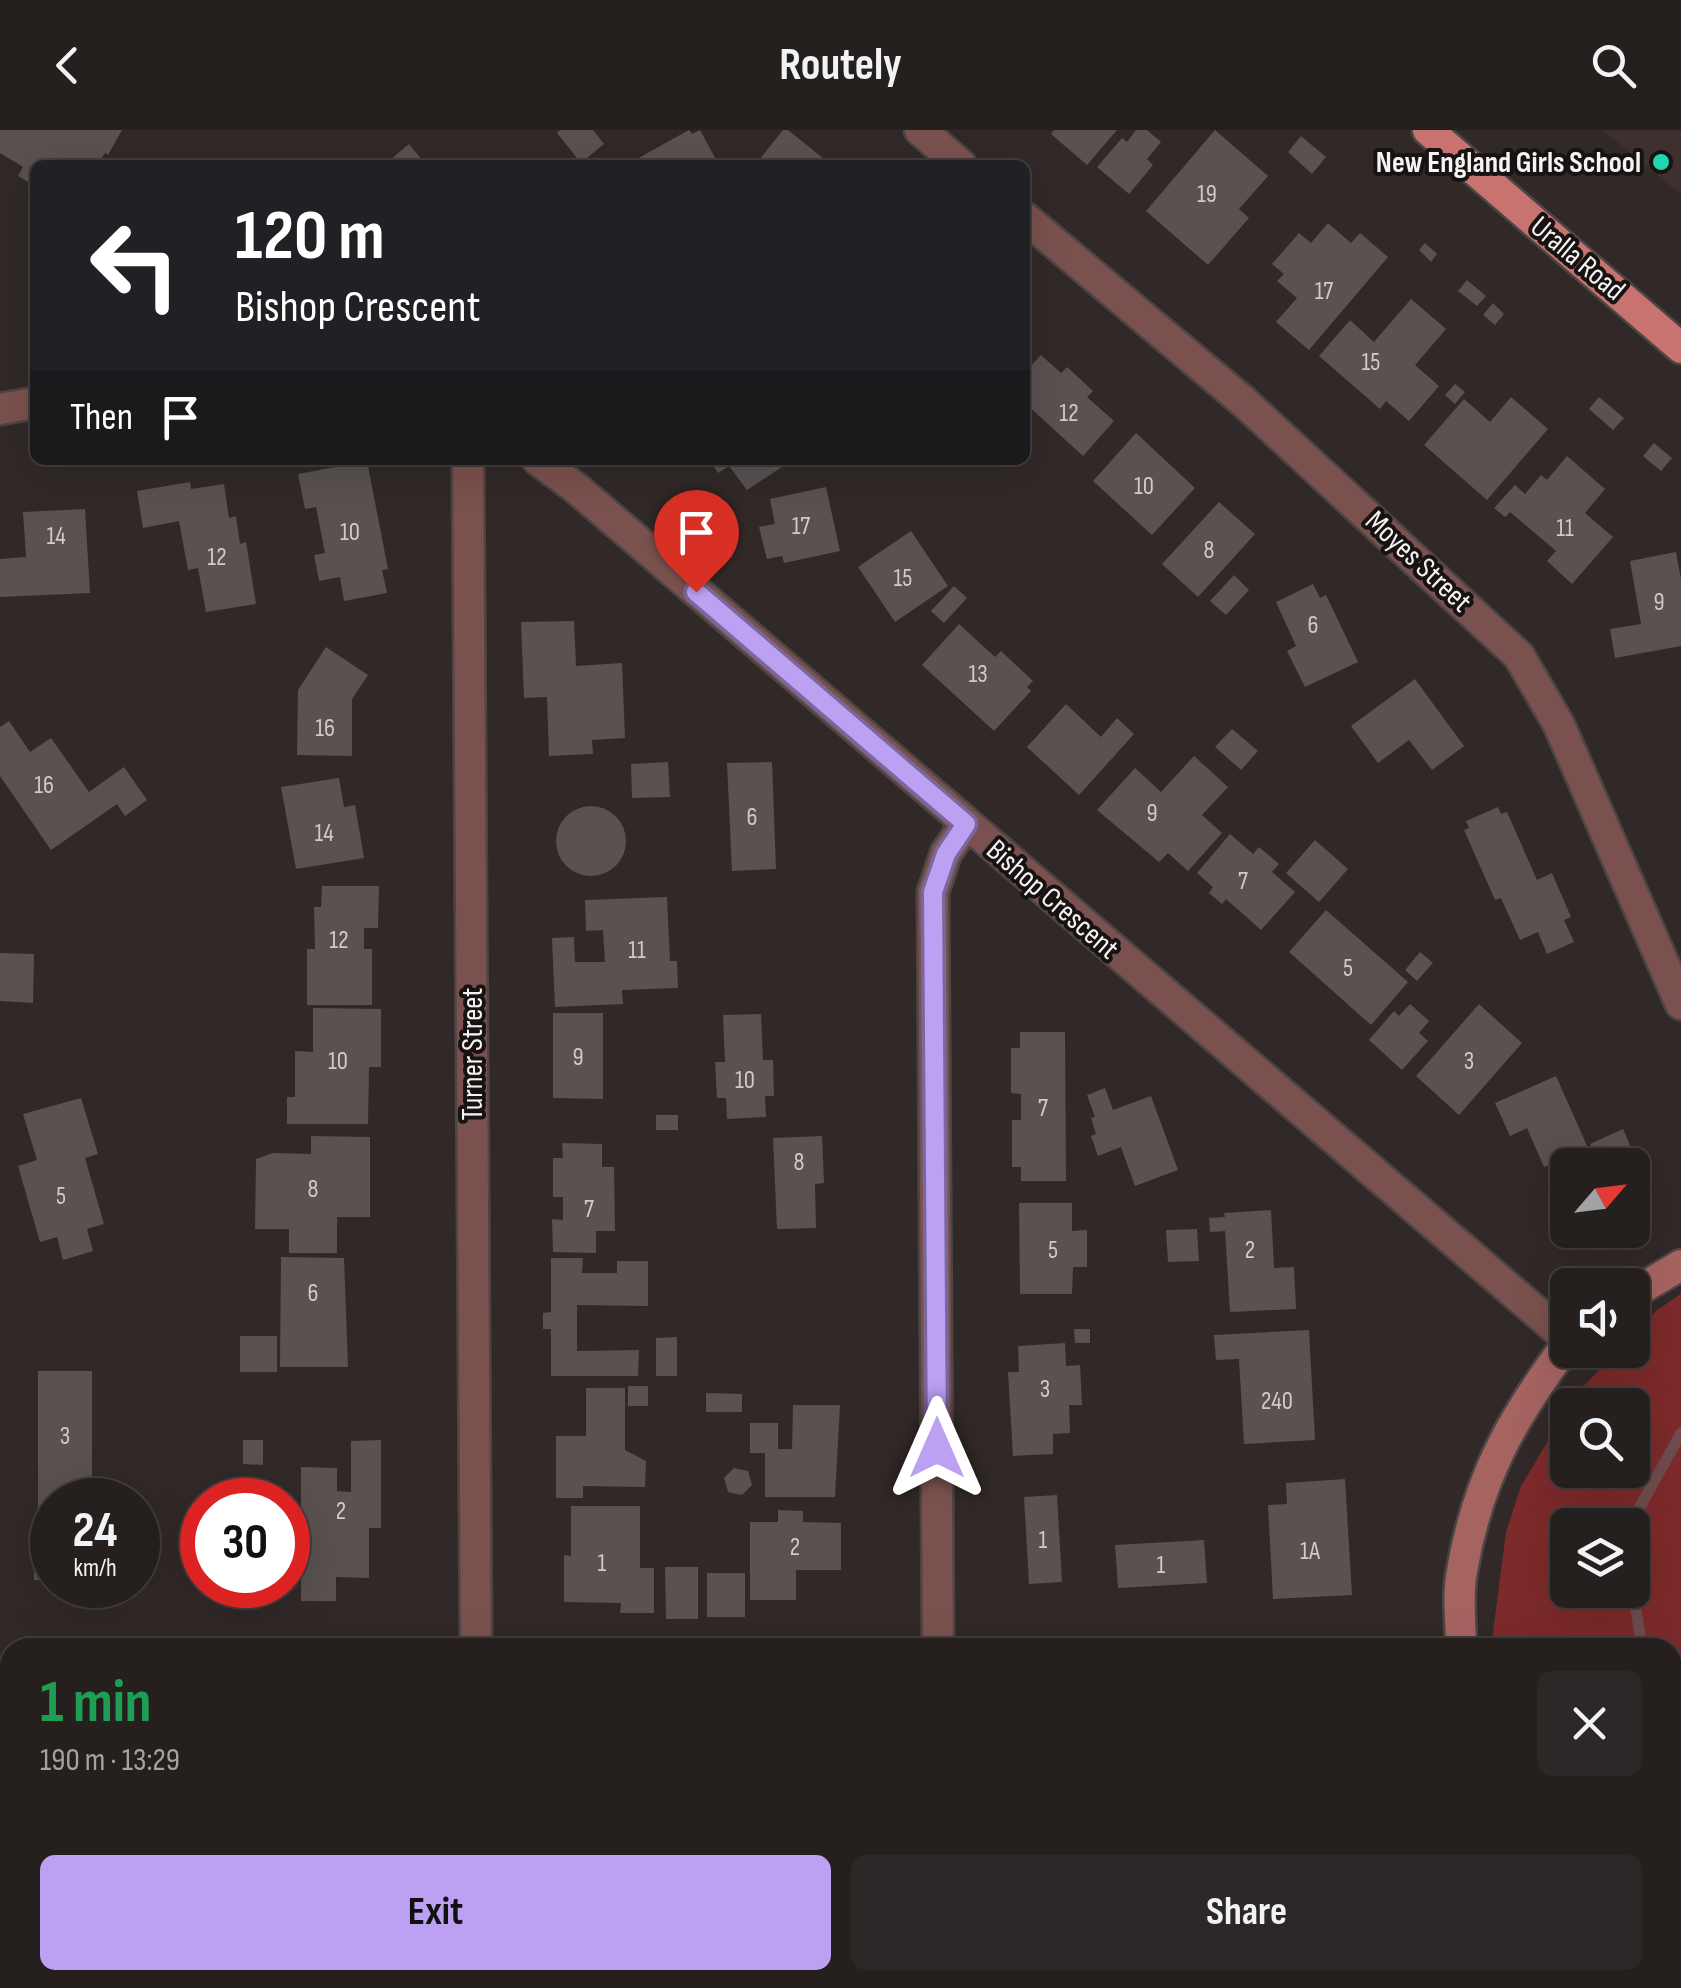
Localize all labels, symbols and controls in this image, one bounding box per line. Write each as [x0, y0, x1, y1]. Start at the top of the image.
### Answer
icon: back [40, 38, 95, 93]
text: Routely [779, 38, 902, 93]
icon: search [1586, 38, 1641, 93]
place label: New England Girls School [1376, 145, 1641, 181]
marker: New England Girls School [1650, 151, 1672, 173]
house number: 19 [1197, 179, 1217, 210]
text: 120 m [235, 195, 385, 279]
icon: left [70, 200, 200, 330]
street label: Uralla Road [1523, 209, 1632, 309]
house number: 17 [1315, 276, 1333, 307]
text: Bishop Crescent [235, 280, 481, 335]
house number: 15 [1362, 347, 1380, 378]
icon: arrive [153, 390, 208, 445]
text: Then [70, 395, 133, 440]
house number: 12 [1059, 398, 1079, 429]
house number: 10 [1134, 471, 1154, 502]
pin [654, 490, 739, 593]
street label: Moyes Street [1358, 503, 1479, 620]
icon: arrive [669, 505, 724, 560]
house number: 17 [792, 511, 810, 542]
house number: 11 [1556, 513, 1574, 544]
house number: 10 [340, 517, 360, 548]
house number: 14 [46, 521, 66, 552]
house number: 8 [1204, 535, 1214, 566]
house number: 12 [207, 542, 227, 573]
house number: 15 [894, 563, 912, 594]
house number: 9 [1653, 587, 1665, 618]
house number: 6 [1308, 610, 1318, 641]
house number: 13 [968, 659, 988, 690]
house number: 16 [315, 713, 335, 744]
house number: 16 [34, 770, 54, 801]
house number: 9 [1146, 798, 1158, 829]
house number: 6 [747, 802, 757, 833]
house number: 14 [314, 818, 334, 849]
street label: Bishop Crescent [979, 832, 1126, 967]
house number: 7 [1238, 866, 1248, 897]
house number: 12 [329, 925, 349, 956]
house number: 11 [628, 935, 646, 966]
house number: 5 [1343, 953, 1353, 984]
street label: Turner Street [455, 988, 491, 1120]
house number: 9 [572, 1042, 584, 1073]
house number: 10 [328, 1046, 348, 1077]
house number: 3 [1464, 1046, 1474, 1077]
house number: 10 [735, 1065, 755, 1096]
house number: 7 [1038, 1093, 1048, 1124]
house number: 8 [794, 1147, 804, 1178]
north arrow [1550, 1148, 1650, 1248]
map controls [1550, 1148, 1650, 1608]
house number: 8 [308, 1174, 318, 1205]
house number: 5 [56, 1181, 66, 1212]
house number: 7 [584, 1194, 594, 1225]
house number: 5 [1048, 1235, 1058, 1266]
house number: 2 [1245, 1235, 1255, 1266]
button: sound [1550, 1268, 1650, 1368]
house number: 6 [308, 1278, 318, 1309]
house number: 3 [1040, 1374, 1050, 1405]
house number: 240 [1261, 1386, 1293, 1417]
button: search [1550, 1388, 1650, 1488]
position arrow [885, 1396, 989, 1500]
house number: 3 [60, 1421, 70, 1452]
speed limit sign: 30 [180, 1478, 310, 1608]
house number: 2 [336, 1496, 346, 1527]
text: 24 [73, 1501, 117, 1561]
button: layers [1550, 1508, 1650, 1608]
house number: 1 [1039, 1525, 1048, 1556]
house number: 2 [790, 1532, 800, 1563]
house number: 1A [1300, 1536, 1320, 1567]
house number: 1 [598, 1548, 607, 1579]
house number: 1 [1157, 1550, 1166, 1581]
text: km/h [73, 1553, 117, 1584]
text: 1 min [40, 1667, 152, 1739]
button: close [1537, 1671, 1642, 1776]
text: 190 m · 13:29 [40, 1741, 180, 1780]
button: Exit [40, 1855, 831, 1970]
button: Share [851, 1855, 1642, 1970]

